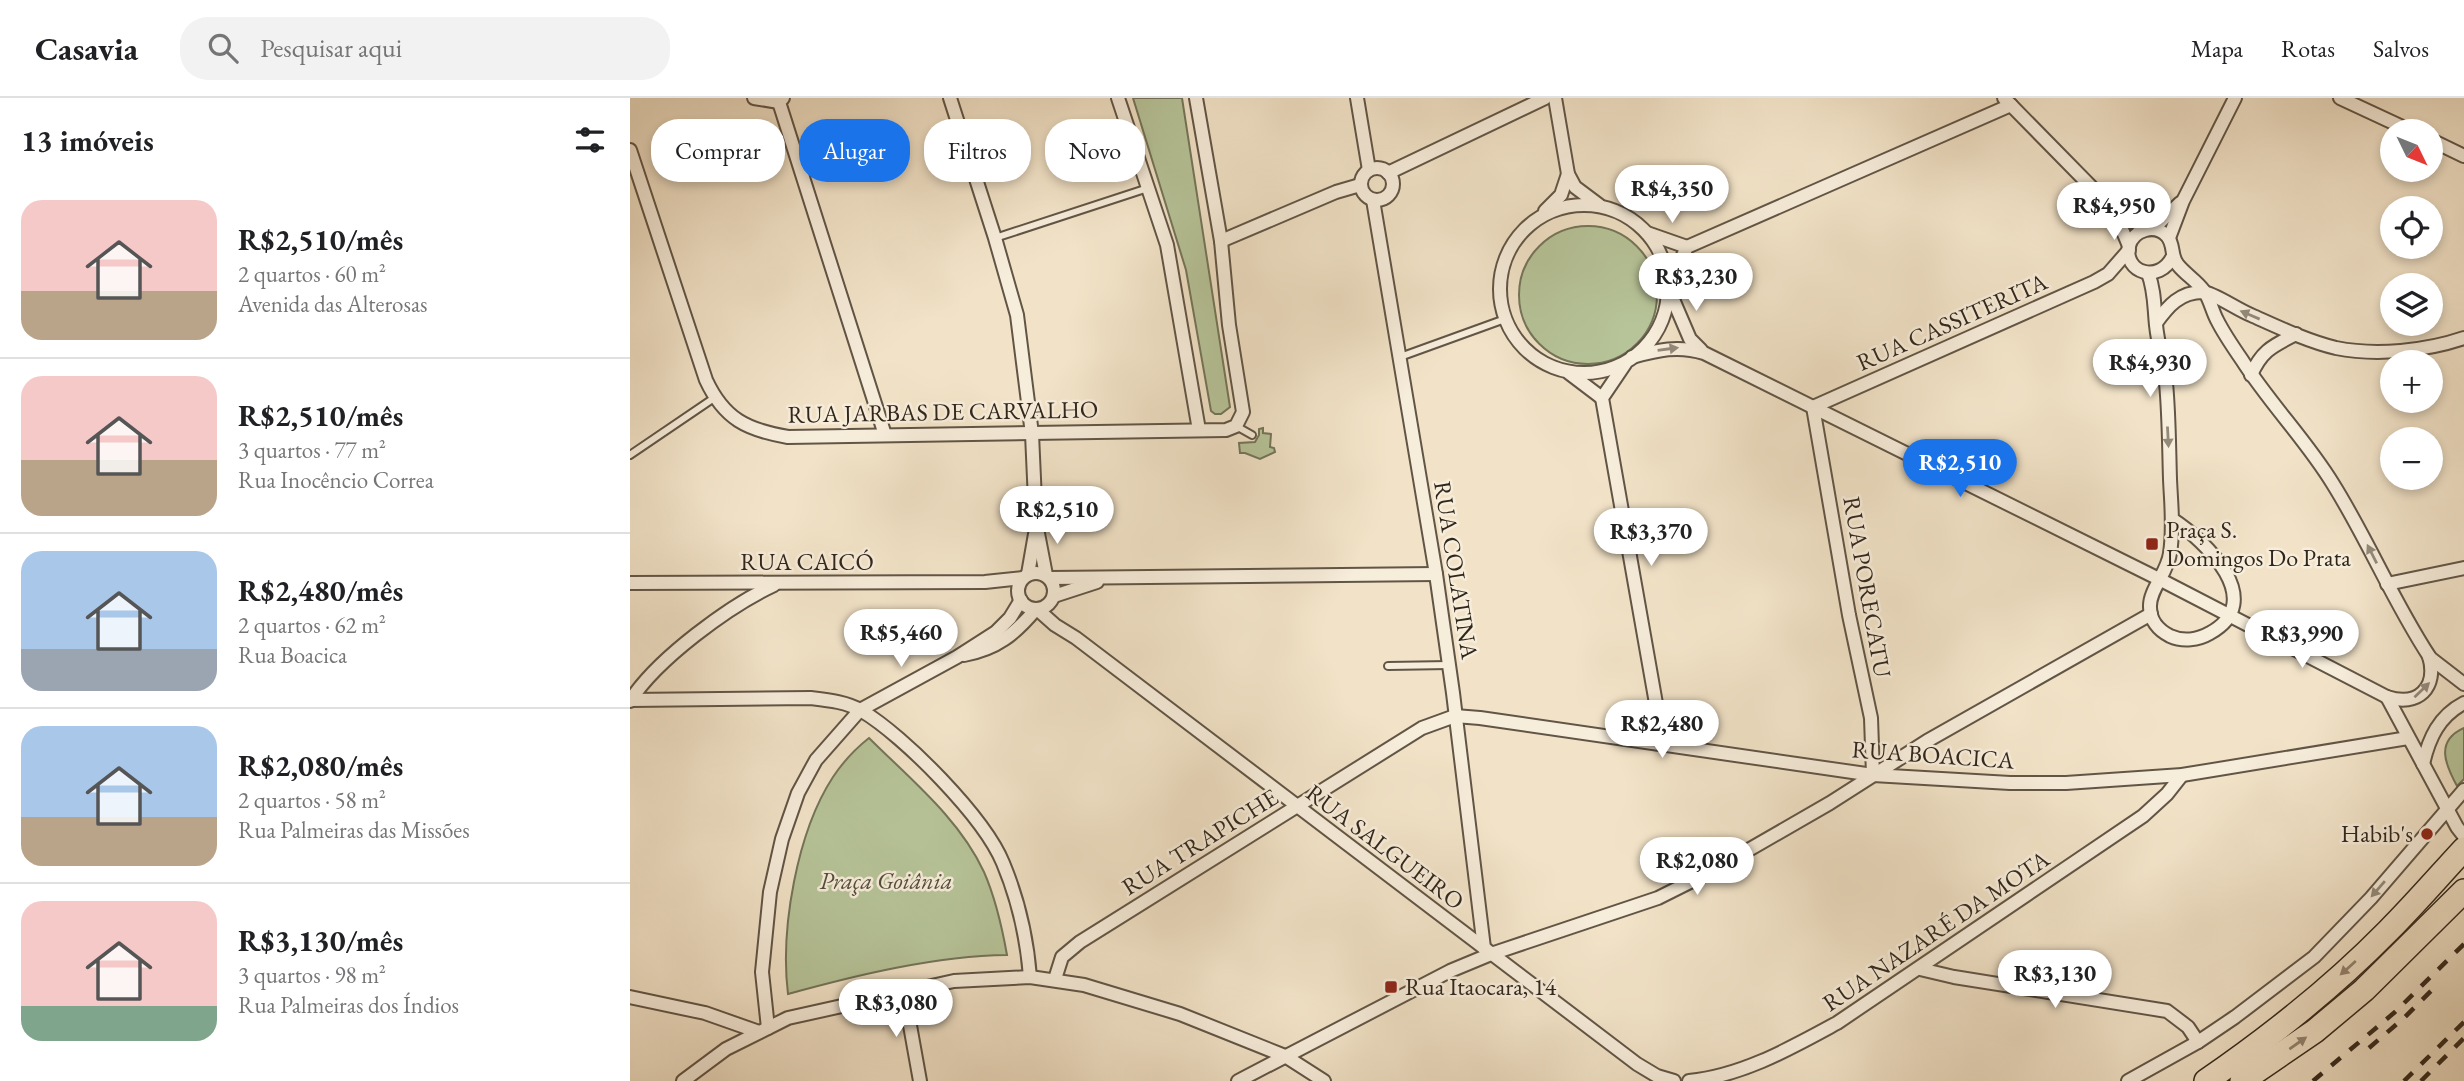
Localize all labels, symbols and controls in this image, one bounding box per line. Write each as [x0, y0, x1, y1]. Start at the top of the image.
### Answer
search box [180, 17, 670, 80]
text: Casavia [35, 27, 138, 70]
icon: search [204, 29, 242, 67]
text: Pesquisar aqui [260, 31, 402, 65]
text: Mapa [2191, 33, 2243, 64]
text: Rotas [2281, 33, 2335, 64]
text: Salvos [2373, 33, 2429, 64]
chip: Comprar [651, 119, 785, 182]
chip: Alugar [799, 119, 910, 182]
chip: Filtros [924, 119, 1031, 182]
chip: Novo [1045, 119, 1145, 182]
north arrow [2380, 119, 2443, 182]
map controls [2380, 119, 2443, 490]
text: 13 imóveis [21, 121, 154, 160]
icon: filters [571, 121, 609, 159]
pin: R$4,350 [1607, 166, 1737, 225]
text: R$4,350 [1631, 173, 1713, 203]
pin: R$4,950 [2049, 183, 2179, 242]
text: R$4,950 [2073, 190, 2155, 220]
button: locate [2380, 196, 2443, 259]
text: R$2,510/mês [238, 220, 403, 259]
icon: home [77, 228, 161, 312]
pin: R$3,230 [1631, 254, 1761, 313]
text: 2 quartos · 60 m² [238, 259, 386, 289]
text: R$3,230 [1655, 261, 1737, 291]
street label: RUA CASSITERITA [1851, 265, 2053, 378]
button: layers [2380, 273, 2443, 336]
text: Avenida das Alterosas [238, 289, 428, 319]
one-way arrow [2240, 309, 2260, 321]
pin: R$4,930 [2085, 340, 2215, 399]
one-way arrow [1657, 343, 1679, 354]
text: R$4,930 [2109, 347, 2191, 377]
button: + [2380, 350, 2443, 413]
street label: RUA JARBAS DE CARVALHO [787, 393, 1099, 430]
text: R$2,510/mês [238, 396, 403, 435]
icon: home [77, 404, 161, 488]
one-way arrow [2163, 427, 2174, 449]
button: − [2380, 427, 2443, 490]
text: 3 quartos · 77 m² [238, 435, 386, 465]
pin: R$2,510 [1895, 440, 2025, 499]
text: R$2,510 [1919, 447, 2001, 477]
text: Rua Inocêncio Correa [238, 465, 434, 495]
street label: RUA COLATINA [1427, 479, 1486, 662]
pin: R$2,510 [992, 486, 1122, 546]
text: R$2,510 [1016, 494, 1098, 524]
street label: RUA PORECATU [1836, 494, 1899, 680]
pin: R$3,370 [1586, 508, 1716, 568]
place label: Praça S. Domingos Do Prata [2166, 514, 2351, 573]
text: R$3,370 [1610, 516, 1692, 546]
marker: Praça S. Domingos Do Prata [2144, 536, 2160, 552]
one-way arrow [2366, 544, 2377, 564]
street label: RUA CAICÓ [740, 546, 874, 577]
text: R$2,480/mês [238, 571, 403, 610]
icon: home [77, 579, 161, 663]
text: 2 quartos · 62 m² [238, 610, 386, 640]
pin: R$5,460 [836, 610, 966, 669]
pin: R$3,990 [2237, 610, 2367, 670]
text: R$5,460 [860, 617, 942, 647]
text: R$3,990 [2261, 618, 2343, 648]
text: Rua Boacica [238, 640, 347, 670]
one-way arrow [2413, 682, 2430, 699]
pin: R$2,480 [1597, 700, 1727, 760]
text: R$2,480 [1621, 708, 1703, 738]
street label: RUA BOACICA [1851, 733, 2016, 776]
text: R$2,080/mês [238, 746, 403, 785]
icon: home [77, 754, 161, 838]
street label: RUA SALGUEIRO [1300, 777, 1471, 916]
street label: RUA TRAPICHE [1116, 781, 1284, 902]
text: 2 quartos · 58 m² [238, 785, 386, 815]
text: Rua Palmeiras das Missões [238, 815, 470, 845]
place label: Habib's [2341, 818, 2413, 849]
marker: Habib's [2419, 826, 2435, 842]
pin: R$2,080 [1632, 838, 1762, 897]
street label: RUA NAZARÉ DA MOTA [1816, 843, 2055, 1018]
text: R$2,080 [1656, 845, 1738, 875]
park label: Praça Goiânia [819, 865, 953, 896]
one-way arrow [2370, 880, 2386, 898]
text: R$3,130/mês [238, 921, 403, 960]
icon: home [77, 929, 161, 1013]
pin: R$3,130 [1990, 950, 2120, 1010]
text: R$3,130 [2014, 958, 2096, 988]
text: 3 quartos · 98 m² [238, 960, 386, 990]
one-way arrow [2339, 960, 2357, 976]
place label: Rua Itaocara, 14 [1405, 971, 1557, 1002]
pin: R$3,080 [831, 979, 961, 1039]
marker: Rua Itaocara, 14 [1383, 979, 1399, 995]
text: R$3,080 [855, 987, 937, 1017]
text: Rua Palmeiras dos Índios [238, 990, 459, 1020]
one-way arrow [2289, 1036, 2307, 1050]

